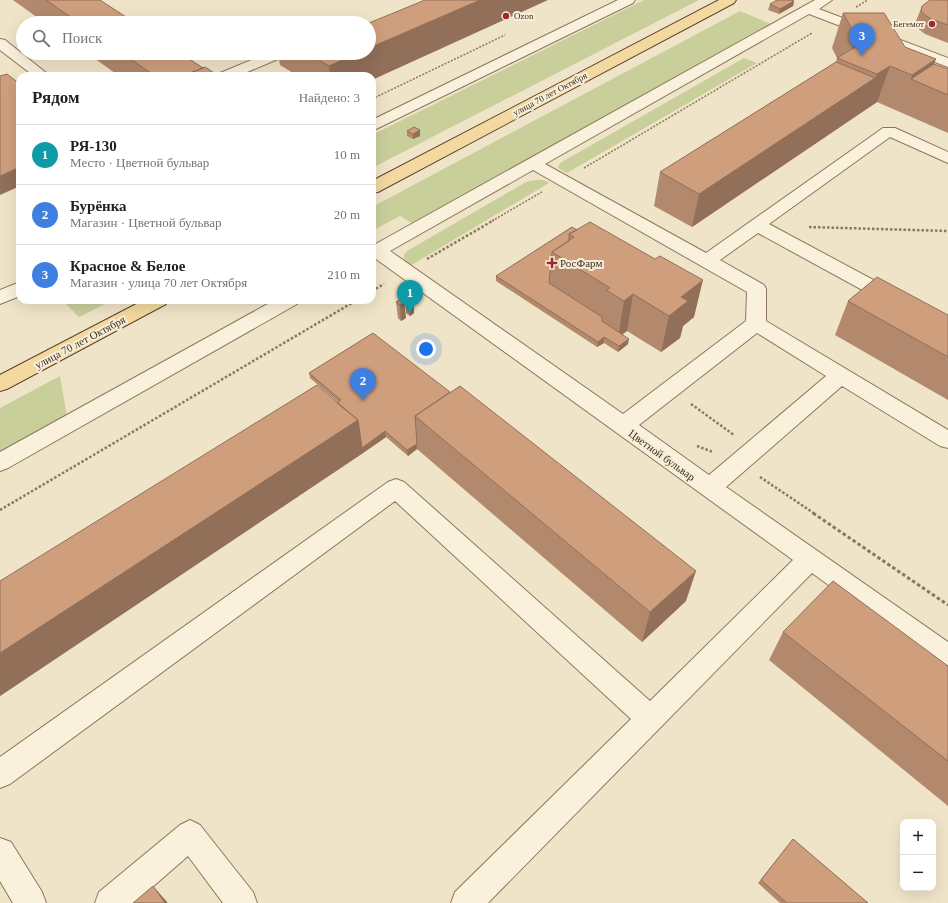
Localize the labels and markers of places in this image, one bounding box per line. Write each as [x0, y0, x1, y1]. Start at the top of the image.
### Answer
marker: Ozon [501, 11, 511, 21]
place label: Ozon [514, 11, 534, 21]
place label: Бегемот [893, 19, 924, 29]
marker: Бегемот [927, 19, 937, 29]
pin: 3 [849, 23, 875, 56]
place label: РосФарм [560, 257, 602, 269]
marker: РосФарм [547, 258, 557, 268]
pin: 1 [397, 280, 423, 313]
pin: 2 [350, 368, 376, 401]

